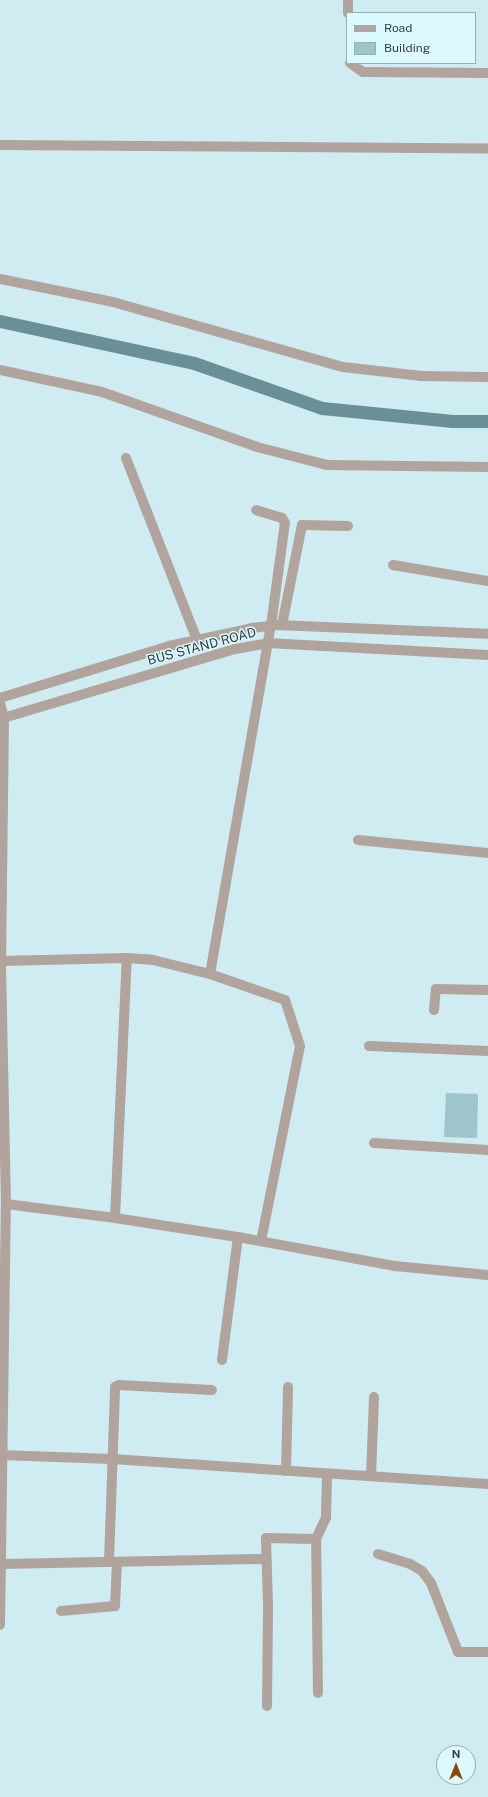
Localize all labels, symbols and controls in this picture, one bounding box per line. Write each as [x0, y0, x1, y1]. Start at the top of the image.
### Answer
legend [346, 12, 476, 64]
text: Road [384, 21, 412, 35]
text: Building [384, 41, 430, 55]
street label: BUS STAND ROAD [146, 625, 258, 669]
north arrow [436, 1745, 476, 1785]
text: N [452, 1748, 460, 1760]

